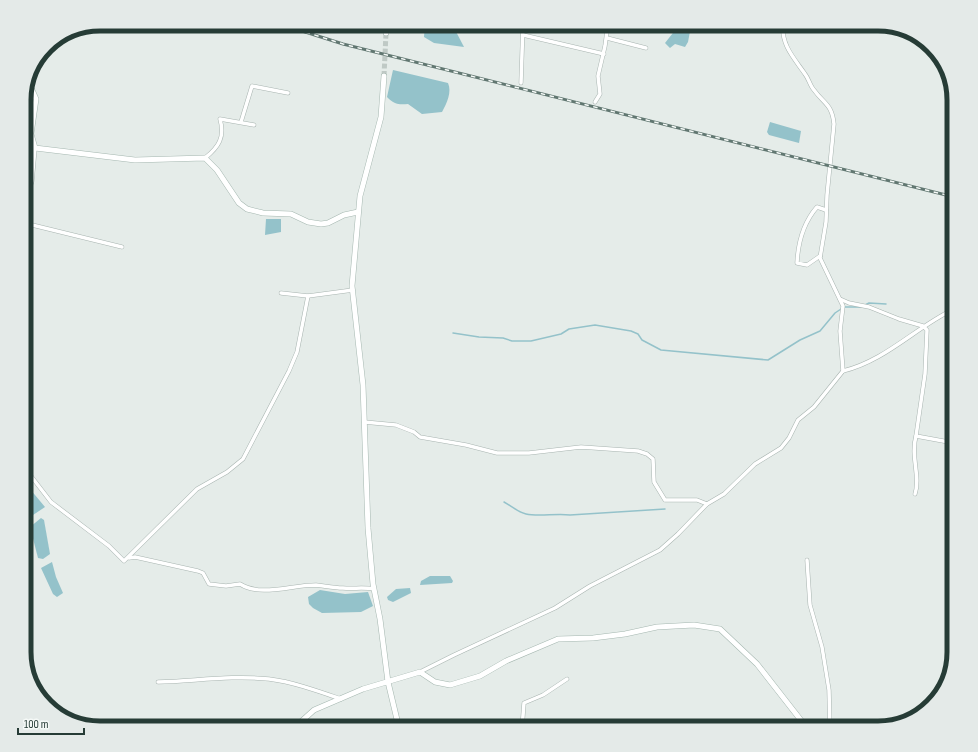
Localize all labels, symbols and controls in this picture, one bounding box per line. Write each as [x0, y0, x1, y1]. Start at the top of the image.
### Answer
scale bar [18, 710, 84, 736]
text: 100 m [24, 717, 49, 732]

